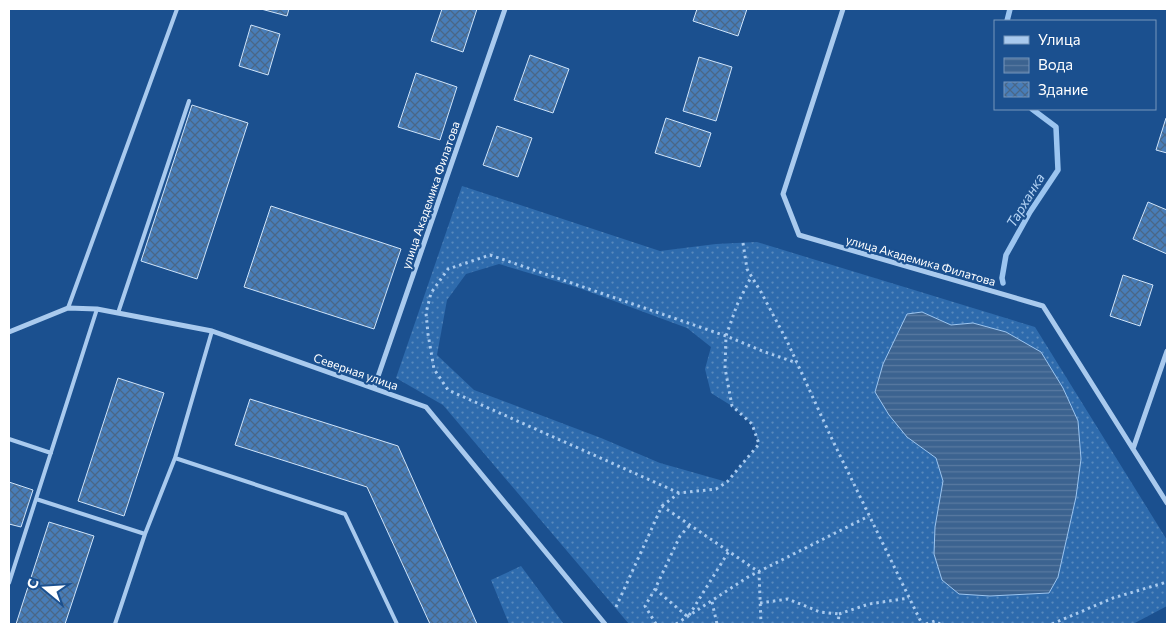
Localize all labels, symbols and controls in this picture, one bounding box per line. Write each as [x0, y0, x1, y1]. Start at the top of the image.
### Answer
legend [994, 20, 1156, 110]
text: Улица [1038, 30, 1080, 48]
text: Вода [1038, 55, 1073, 73]
text: Здание [1038, 80, 1088, 98]
street label: улица Академика Филатова [398, 119, 462, 271]
water label: Тарханка [1002, 170, 1048, 230]
street label: улица Академика Филатова [844, 232, 998, 288]
street label: Северная улица [312, 350, 400, 392]
north arrow [20, 563, 70, 613]
text: С [23, 577, 42, 591]

